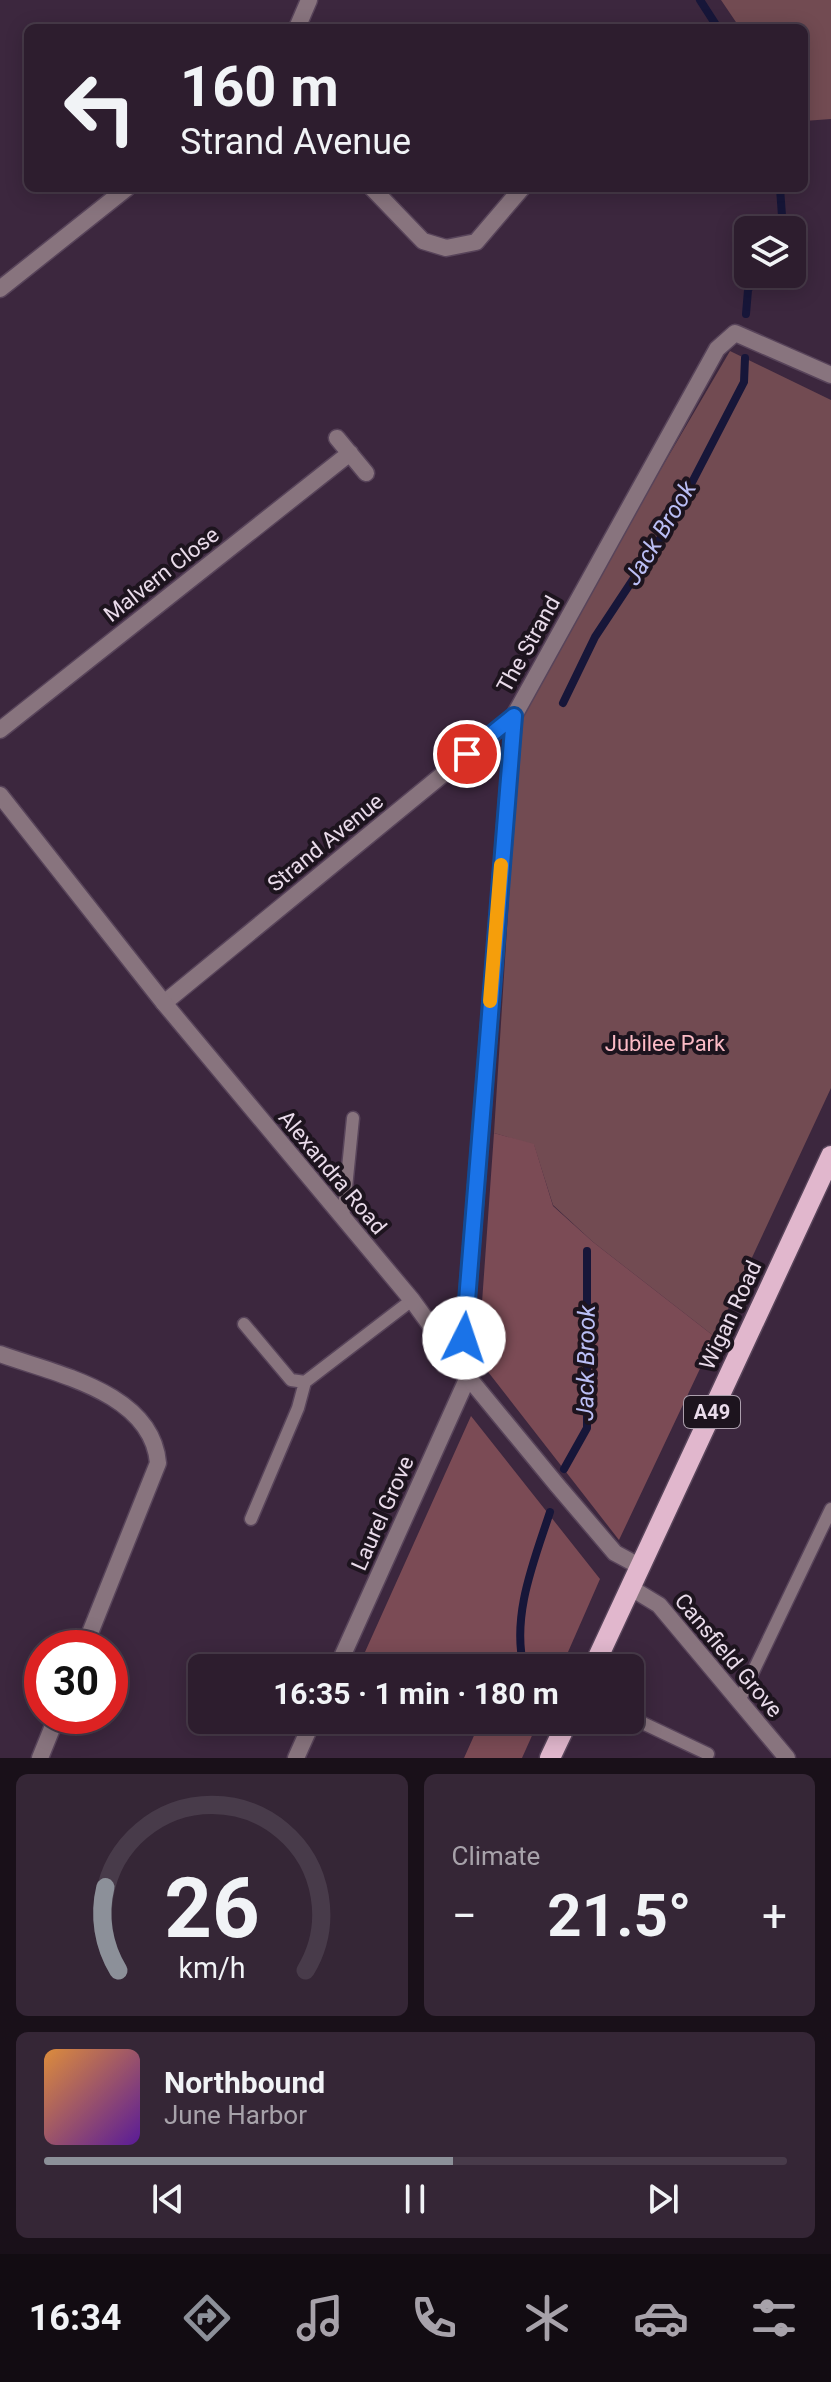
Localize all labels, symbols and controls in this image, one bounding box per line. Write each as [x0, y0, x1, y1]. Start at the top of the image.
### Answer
text: 160 m [180, 54, 339, 120]
icon: left [48, 56, 152, 160]
text: Strand Avenue [180, 121, 411, 163]
map controls [734, 216, 806, 288]
button: layers [734, 216, 806, 288]
water label: Jack Brook [618, 475, 702, 590]
street label: Malvern Close [99, 522, 224, 627]
street label: The Strand [492, 592, 565, 697]
pin [433, 720, 501, 788]
icon: arrive [445, 732, 489, 776]
street label: Strand Avenue [263, 788, 388, 897]
park label: Jubilee Park [605, 1031, 726, 1056]
street label: Alexandra Road [274, 1105, 392, 1239]
street label: Wigan Road [694, 1257, 767, 1374]
position arrow [422, 1296, 506, 1380]
water label: Jack Brook [571, 1304, 601, 1421]
road number: A49 [684, 1396, 740, 1428]
street label: Laurel Grove [346, 1452, 419, 1574]
street label: Cansfield Grove [670, 1588, 788, 1722]
speed limit sign: 30 [24, 1630, 128, 1734]
text: 16:35 · 1 min · 180 m [273, 1676, 559, 1711]
text: Climate [452, 1841, 540, 1871]
text: 26 [164, 1860, 259, 1957]
text: 21.5° [547, 1880, 691, 1951]
text: − [452, 1890, 477, 1942]
text: + [762, 1890, 787, 1942]
text: km/h [178, 1951, 245, 1985]
text: Northbound [164, 2065, 325, 2100]
text: June Harbor [164, 2100, 307, 2130]
icon: previous [146, 2177, 190, 2221]
icon: pause [393, 2177, 437, 2221]
icon: next [641, 2177, 685, 2221]
icon: directions [179, 2290, 235, 2346]
icon: music [292, 2290, 348, 2346]
icon: phone [406, 2290, 462, 2346]
icon: climate [519, 2290, 575, 2346]
icon: car [633, 2290, 689, 2346]
icon: filters [746, 2290, 802, 2346]
text: 16:34 [29, 2297, 121, 2339]

